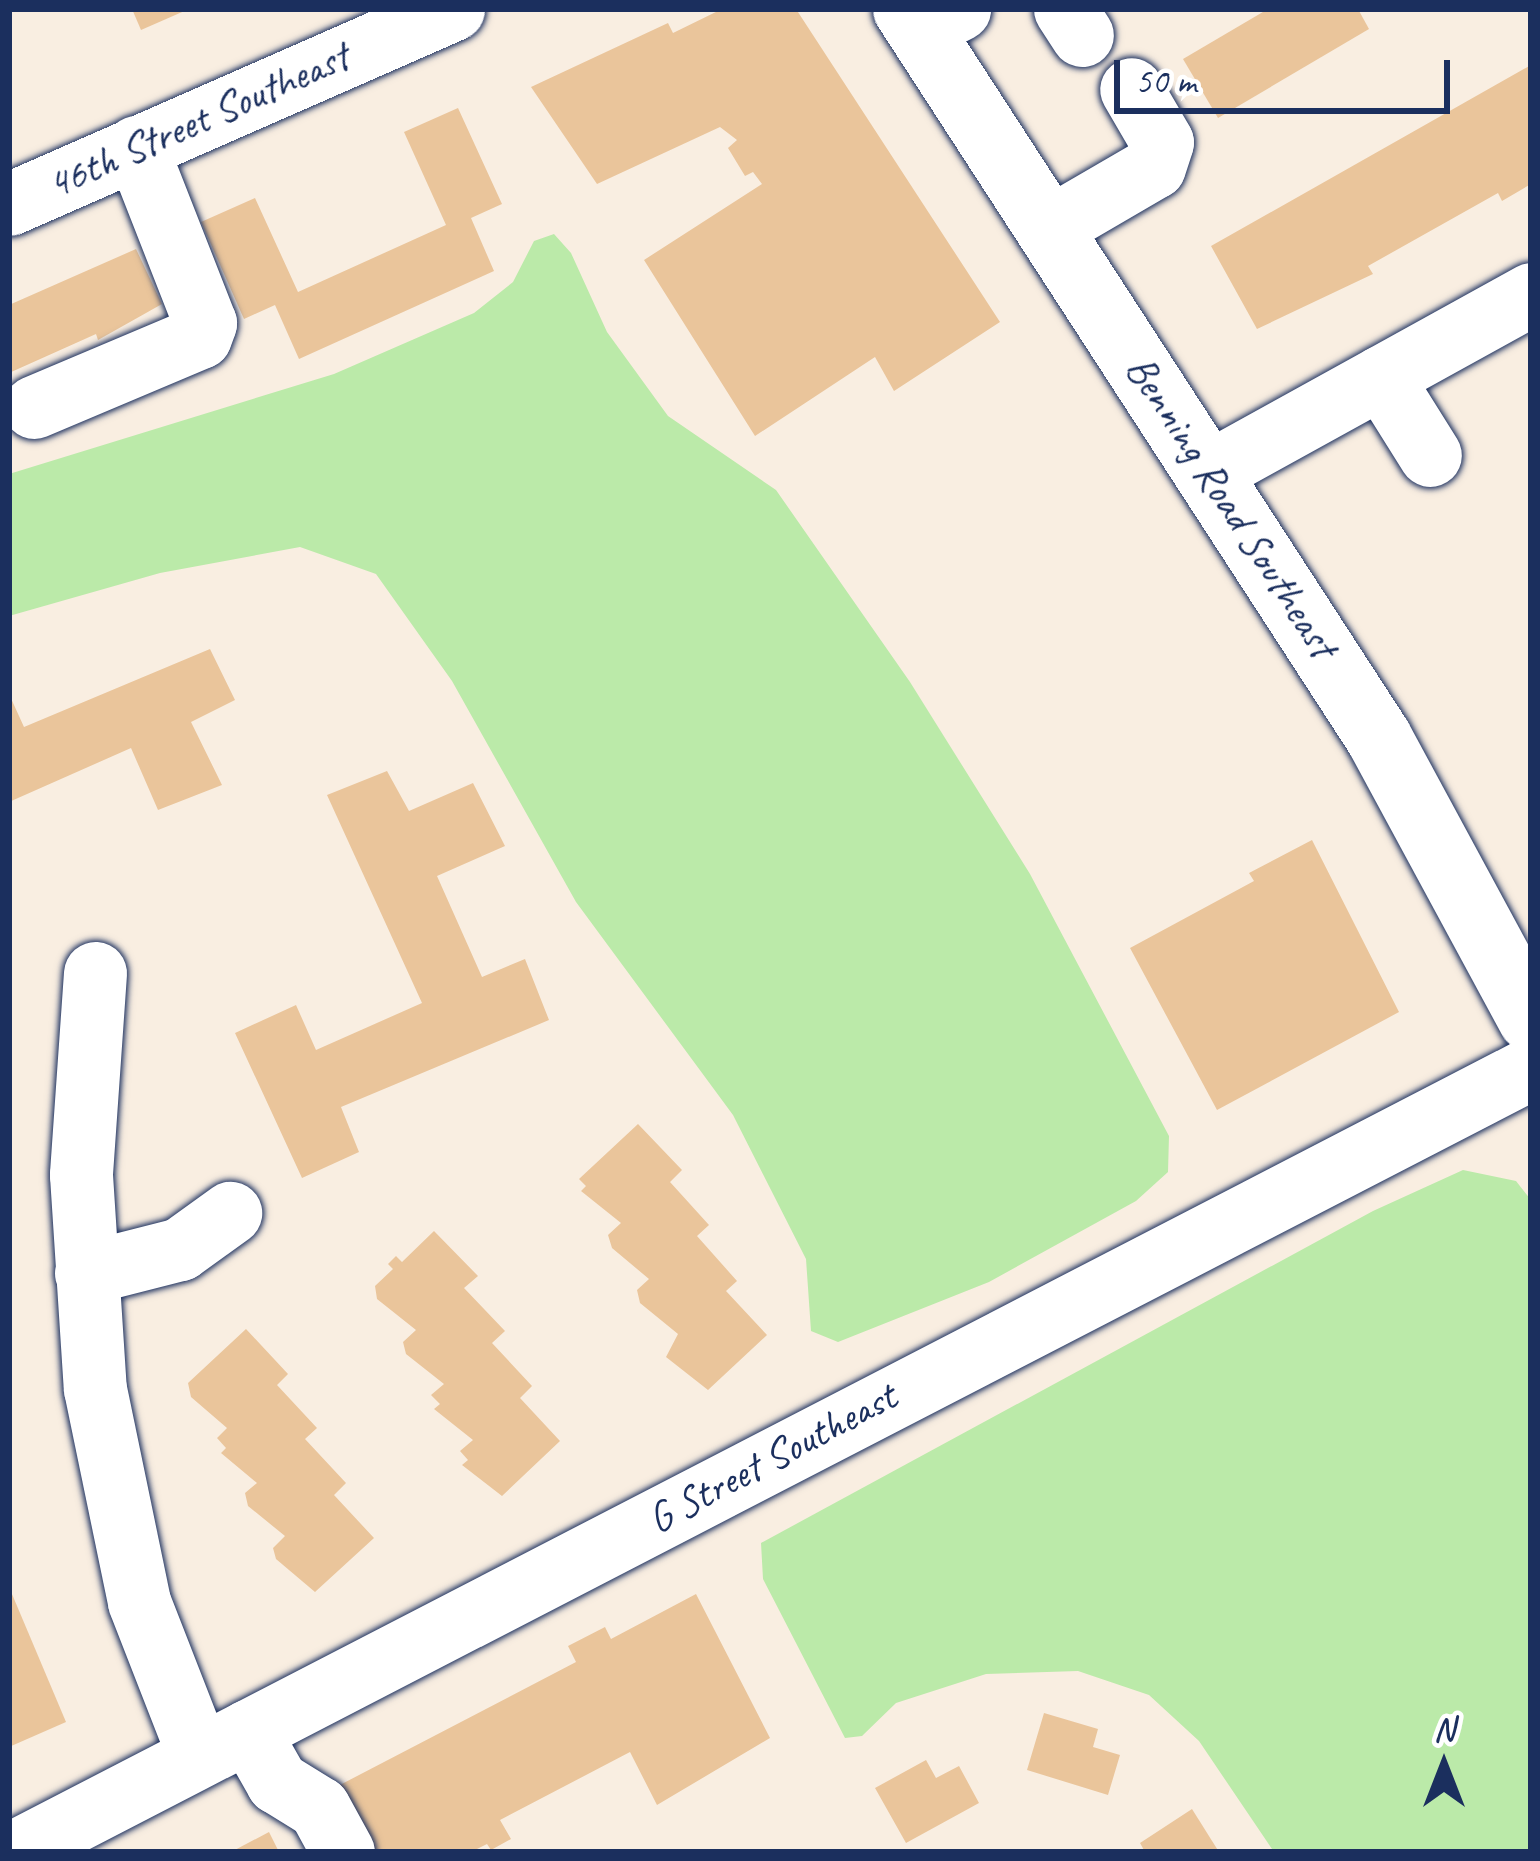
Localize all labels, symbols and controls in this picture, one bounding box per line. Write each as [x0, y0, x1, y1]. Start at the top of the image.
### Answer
street label: 46th Street Southeast [39, 32, 357, 210]
scale bar [1120, 36, 1456, 110]
text: 50 m [1135, 58, 1196, 104]
street label: Benning Road Southeast [1115, 347, 1347, 667]
street label: G Street Southeast [638, 1371, 906, 1545]
north arrow [1384, 1705, 1504, 1825]
text: N [1434, 1708, 1454, 1750]

